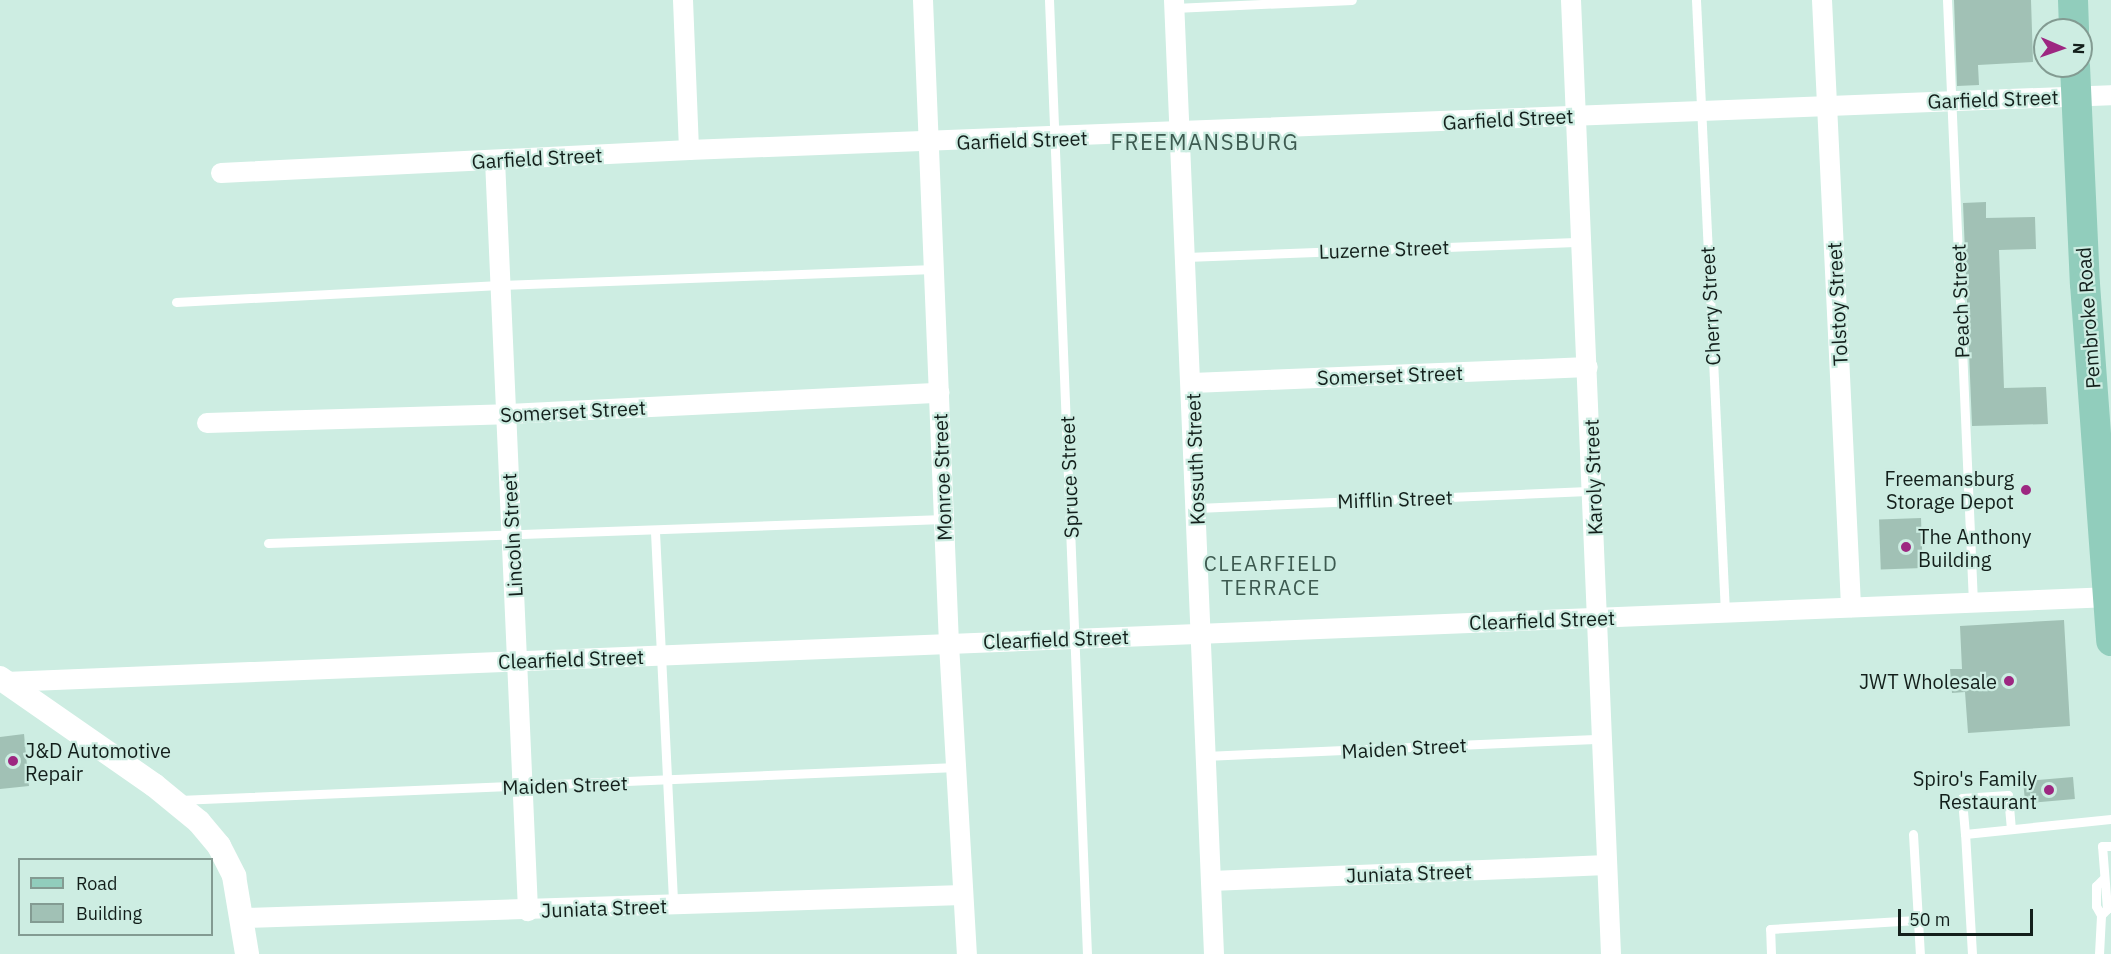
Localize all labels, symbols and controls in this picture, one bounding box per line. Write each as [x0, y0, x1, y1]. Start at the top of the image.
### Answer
north arrow [2033, 18, 2093, 78]
text: N [2069, 42, 2089, 55]
street label: Garfield Street [1927, 85, 2059, 113]
street label: Garfield Street [1442, 104, 1574, 134]
street label: Garfield Street [956, 126, 1088, 154]
district label: FREEMANSBURG [1111, 129, 1299, 155]
street label: Garfield Street [471, 143, 603, 173]
street label: Luzerne Street [1318, 235, 1450, 263]
street label: Tolstoy Street [1822, 241, 1852, 367]
street label: Peach Street [1946, 243, 1974, 359]
street label: Cherry Street [1695, 246, 1725, 366]
street label: Pembroke Road [2071, 246, 2105, 390]
street label: Somerset Street [1317, 360, 1463, 390]
street label: Kossuth Street [1181, 393, 1209, 525]
street label: Somerset Street [500, 395, 646, 427]
street label: Monroe Street [928, 413, 956, 541]
street label: Spruce Street [1055, 415, 1083, 539]
street label: Karoly Street [1579, 418, 1607, 536]
place label: Freemansburg Storage Depot [1884, 466, 2014, 513]
street label: Lincoln Street [497, 473, 527, 597]
marker: Freemansburg Storage Depot [2019, 483, 2033, 497]
street label: Mifflin Street [1337, 485, 1453, 513]
place label: The Anthony Building [1918, 524, 2031, 571]
marker: The Anthony Building [1899, 540, 1913, 554]
district label: CLEARFIELD TERRACE [1204, 550, 1338, 600]
street label: Clearfield Street [1469, 605, 1615, 635]
street label: Clearfield Street [983, 624, 1129, 654]
street label: Clearfield Street [498, 644, 644, 674]
place label: JWT Wholesale [1859, 669, 1997, 693]
marker: JWT Wholesale [2002, 674, 2016, 688]
street label: Maiden Street [1341, 733, 1467, 763]
place label: J&D Automotive Repair [25, 738, 171, 785]
marker: J&D Automotive Repair [6, 754, 20, 768]
place label: Spiro's Family Restaurant [1913, 766, 2037, 813]
street label: Maiden Street [502, 771, 628, 799]
marker: Spiro's Family Restaurant [2042, 783, 2056, 797]
legend [18, 858, 213, 936]
street label: Juniata Street [1346, 859, 1472, 887]
text: Road [76, 872, 117, 895]
street label: Juniata Street [541, 894, 667, 922]
scale bar [1901, 897, 2036, 935]
text: Building [76, 902, 142, 925]
text: 50 m [1909, 908, 1951, 931]

